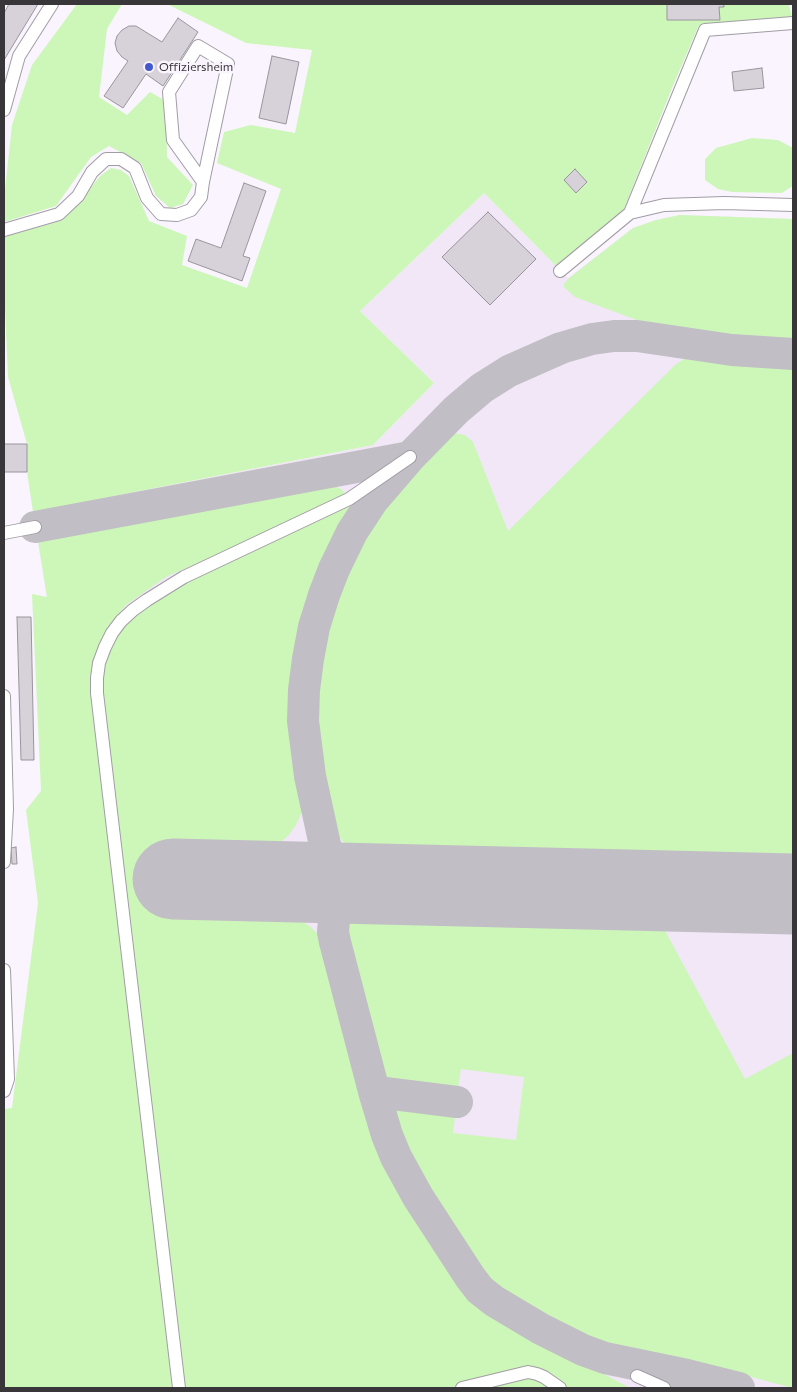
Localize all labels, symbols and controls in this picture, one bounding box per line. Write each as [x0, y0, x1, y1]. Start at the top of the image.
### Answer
place label: Offiziersheim [159, 60, 233, 74]
marker: Offiziersheim [143, 61, 155, 73]

